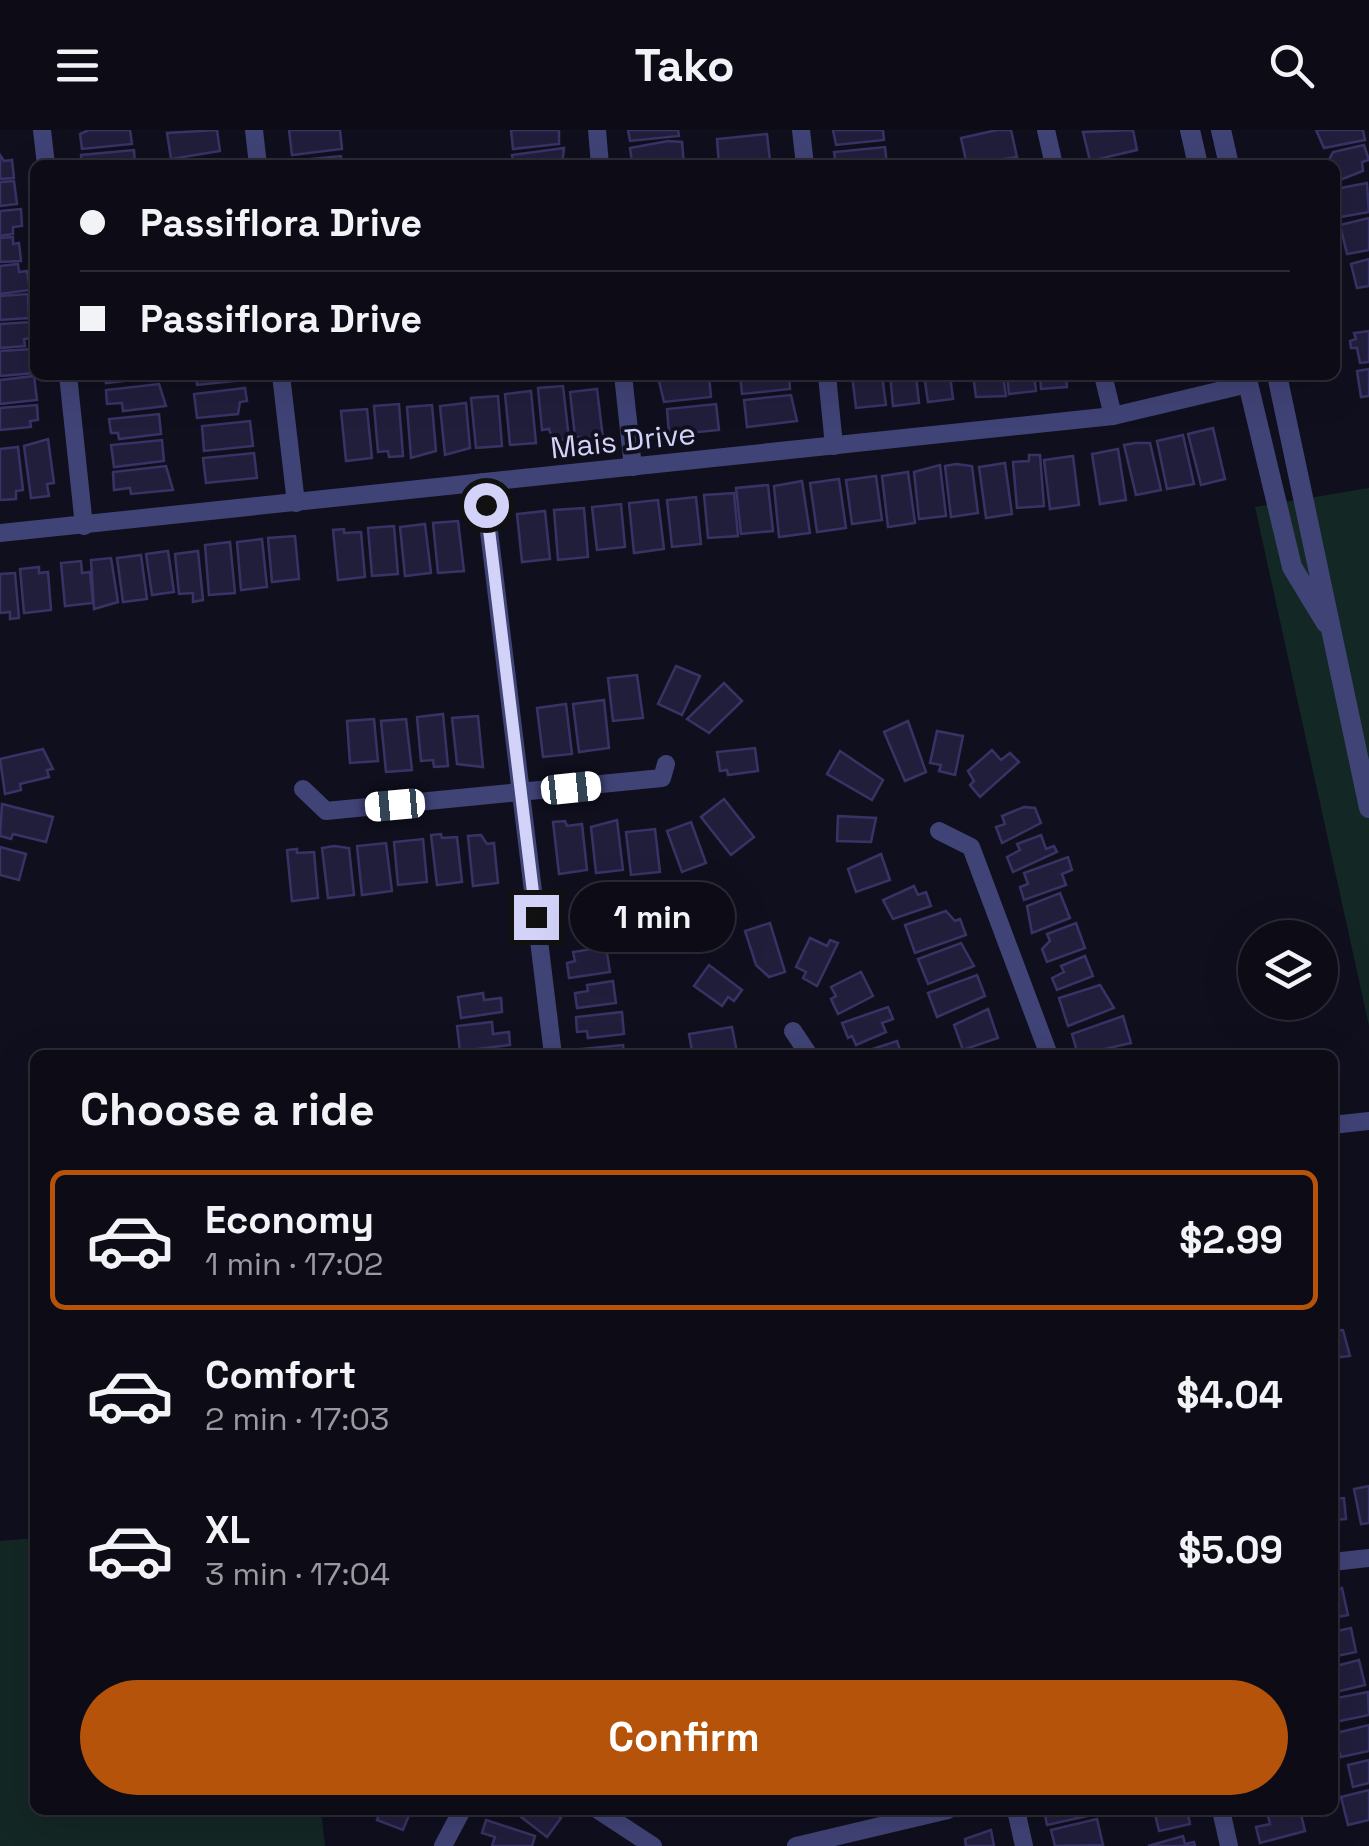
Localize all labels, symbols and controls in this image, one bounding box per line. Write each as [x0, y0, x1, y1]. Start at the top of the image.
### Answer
text: Tako [634, 37, 735, 94]
icon: menu [50, 38, 105, 93]
icon: search [1264, 38, 1319, 93]
text: Passiflora Drive [140, 199, 422, 247]
text: Passiflora Drive [140, 295, 422, 343]
street label: Mais Drive [548, 413, 698, 468]
route start [464, 483, 509, 528]
car [540, 770, 602, 806]
car [364, 787, 426, 823]
callout: 1 min [571, 882, 736, 952]
route end [514, 895, 559, 940]
text: 1 min [613, 897, 692, 937]
map controls [1238, 920, 1338, 1020]
button: layers [1238, 920, 1338, 1020]
text: Choose a ride [80, 1081, 375, 1138]
icon: car [85, 1195, 175, 1285]
text: Economy [205, 1196, 374, 1244]
text: $2.99 [1179, 1216, 1283, 1264]
text: 1 min · 17:02 [205, 1244, 383, 1284]
icon: car [85, 1350, 175, 1440]
text: Comfort [205, 1351, 356, 1399]
text: $4.04 [1176, 1371, 1283, 1419]
text: 2 min · 17:03 [205, 1399, 389, 1439]
icon: car [85, 1505, 175, 1595]
text: XL [205, 1506, 250, 1554]
text: $5.09 [1178, 1526, 1283, 1574]
text: 3 min · 17:04 [205, 1554, 390, 1594]
button: Confirm [80, 1680, 1288, 1795]

